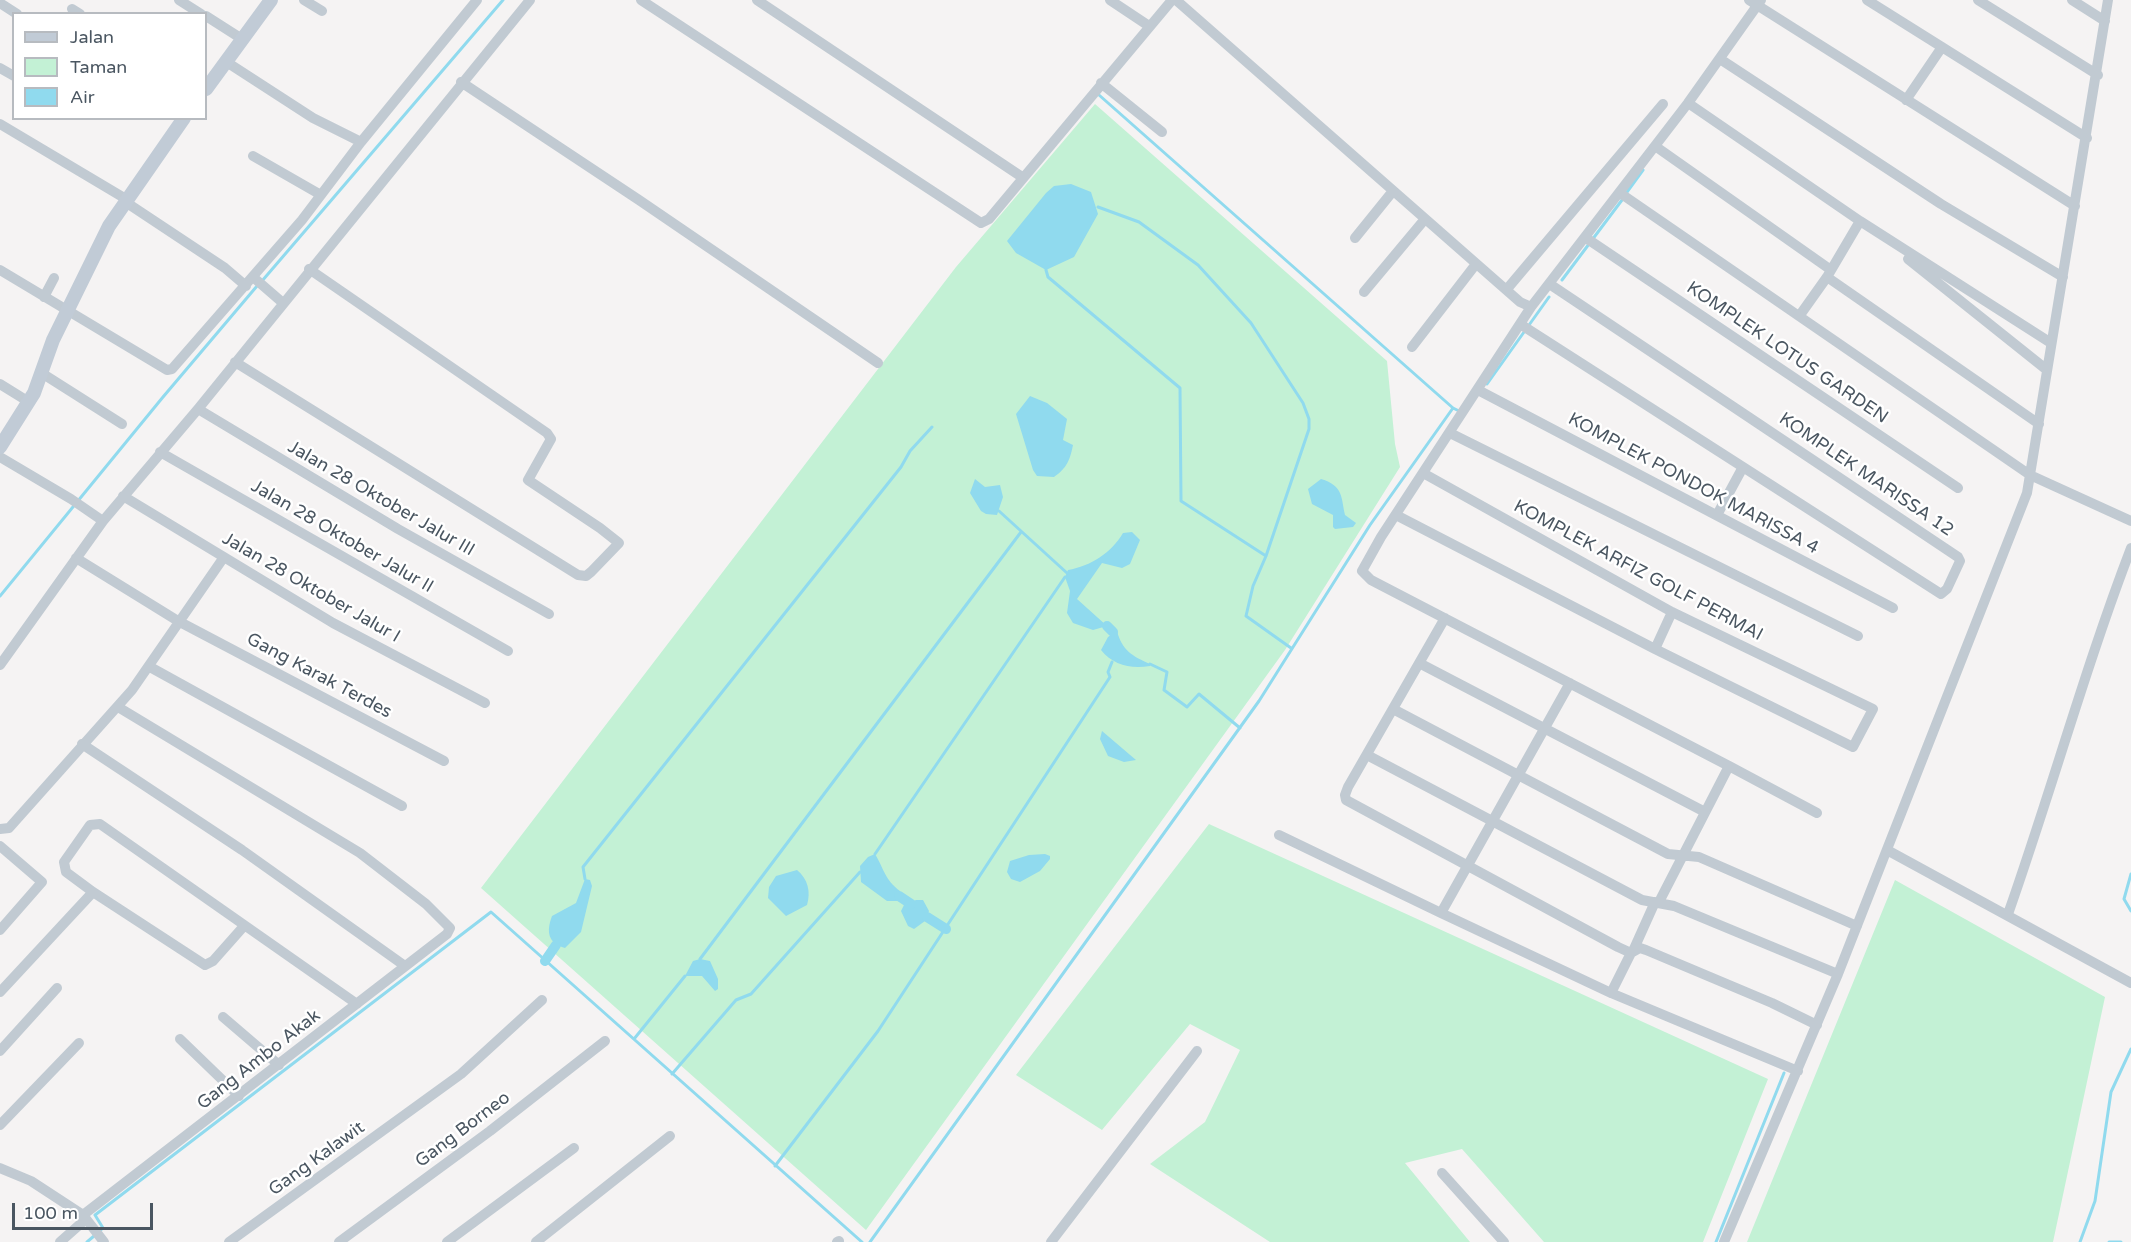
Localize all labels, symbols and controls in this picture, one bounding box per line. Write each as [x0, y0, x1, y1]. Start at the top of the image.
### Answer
legend [12, 12, 207, 120]
text: Jalan [70, 26, 114, 48]
text: Taman [70, 56, 127, 78]
text: Air [70, 86, 95, 108]
street label: KOMPLEK LOTUS GARDEN [1682, 277, 1892, 429]
street label: KOMPLEK MARISSA 12 [1775, 408, 1957, 542]
street label: KOMPLEK PONDOK MARISSA 4 [1564, 409, 1822, 559]
street label: Jalan 28 Oktober Jalur III [284, 437, 478, 561]
street label: Jalan 28 Oktober Jalur II [247, 476, 437, 598]
street label: KOMPLEK ARFIZ GOLF PERMAI [1510, 496, 1766, 646]
street label: Jalan 28 Oktober Jalur I [218, 528, 404, 648]
street label: Gang Karak Terdes [243, 629, 395, 723]
street label: Gang Ambo Akak [193, 1005, 325, 1115]
street label: Gang Borneo [411, 1087, 515, 1173]
street label: Gang Kalawit [265, 1117, 369, 1201]
scale bar [15, 1191, 156, 1229]
text: 100 m [23, 1202, 78, 1224]

